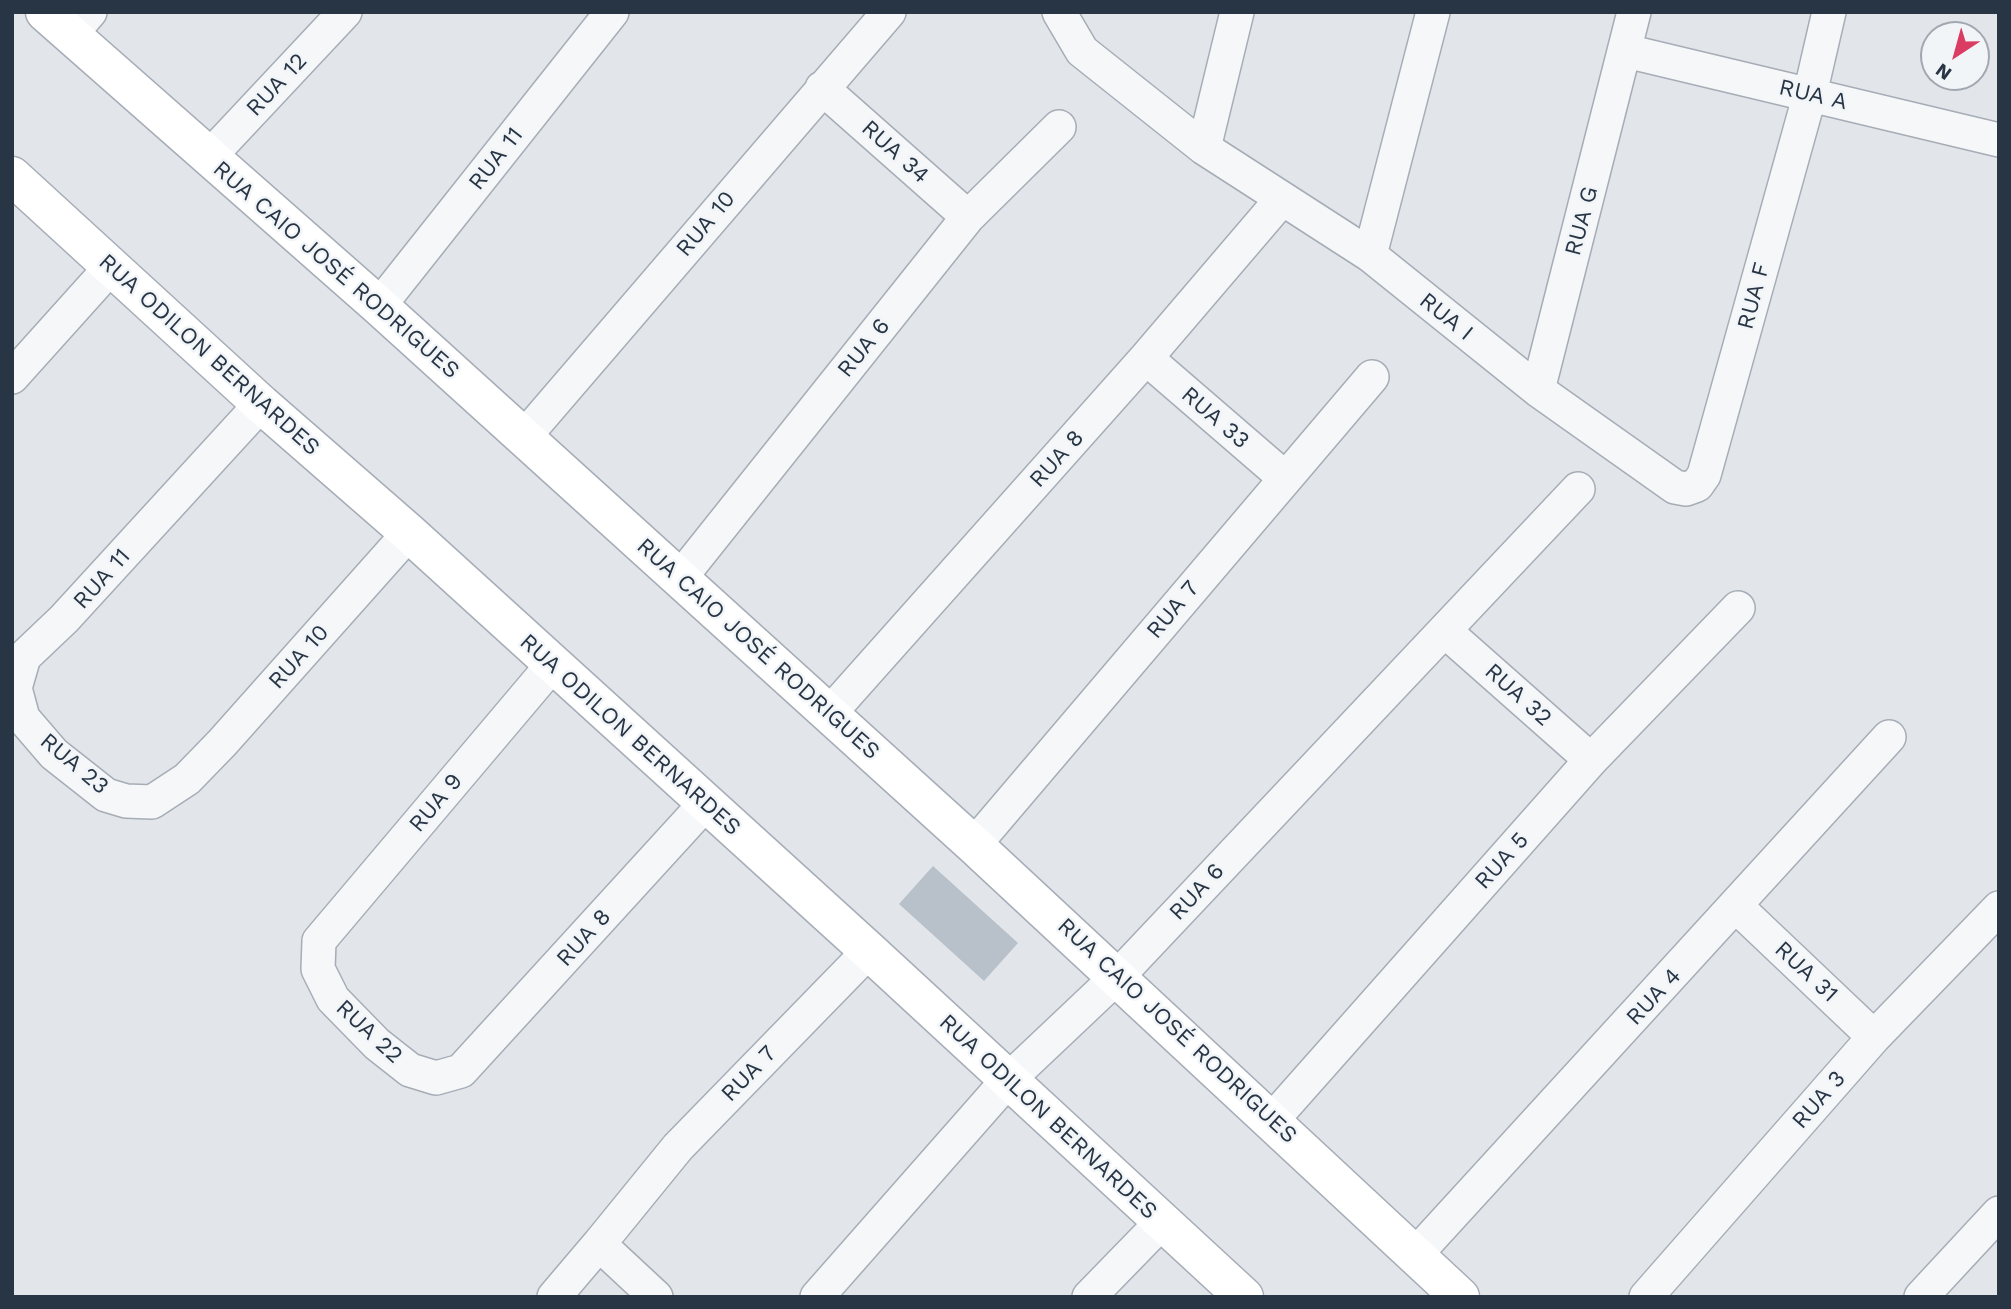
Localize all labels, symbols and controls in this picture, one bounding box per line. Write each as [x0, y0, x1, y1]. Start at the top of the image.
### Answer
north arrow [1920, 21, 1990, 91]
street label: RUA 12 [241, 48, 313, 122]
text: N [1931, 58, 1956, 85]
street label: RUA A [1776, 74, 1850, 116]
street label: RUA 34 [855, 114, 935, 190]
street label: RUA 11 [463, 122, 529, 196]
street label: RUA CAIO JOSÉ RODRIGUES [207, 155, 465, 385]
street label: RUA G [1560, 183, 1604, 259]
street label: RUA 10 [671, 186, 741, 262]
street label: RUA ODILON BERNARDES [93, 248, 325, 462]
street label: RUA F [1732, 260, 1776, 332]
street label: RUA I [1414, 287, 1478, 347]
street label: RUA 6 [832, 313, 896, 383]
street label: RUA 33 [1175, 381, 1255, 455]
street label: RUA 8 [1024, 424, 1090, 494]
street label: RUA CAIO JOSÉ RODRIGUES [631, 532, 885, 766]
street label: RUA 11 [68, 543, 136, 615]
street label: RUA 7 [1141, 575, 1205, 645]
street label: RUA 10 [263, 619, 335, 695]
street label: RUA ODILON BERNARDES [514, 628, 746, 842]
street label: RUA 32 [1479, 658, 1557, 732]
street label: RUA 23 [34, 727, 114, 801]
street label: RUA 9 [403, 768, 469, 838]
street label: RUA 5 [1469, 827, 1535, 895]
street label: RUA 6 [1164, 858, 1230, 926]
street label: RUA 8 [551, 903, 617, 973]
street label: RUA CAIO JOSÉ RODRIGUES [1051, 913, 1303, 1149]
street label: RUA 31 [1769, 936, 1843, 1008]
street label: RUA 4 [1621, 963, 1687, 1031]
street label: RUA 22 [330, 994, 408, 1070]
street label: RUA ODILON BERNARDES [933, 1009, 1163, 1225]
street label: RUA 7 [716, 1040, 782, 1108]
street label: RUA 3 [1786, 1065, 1852, 1135]

